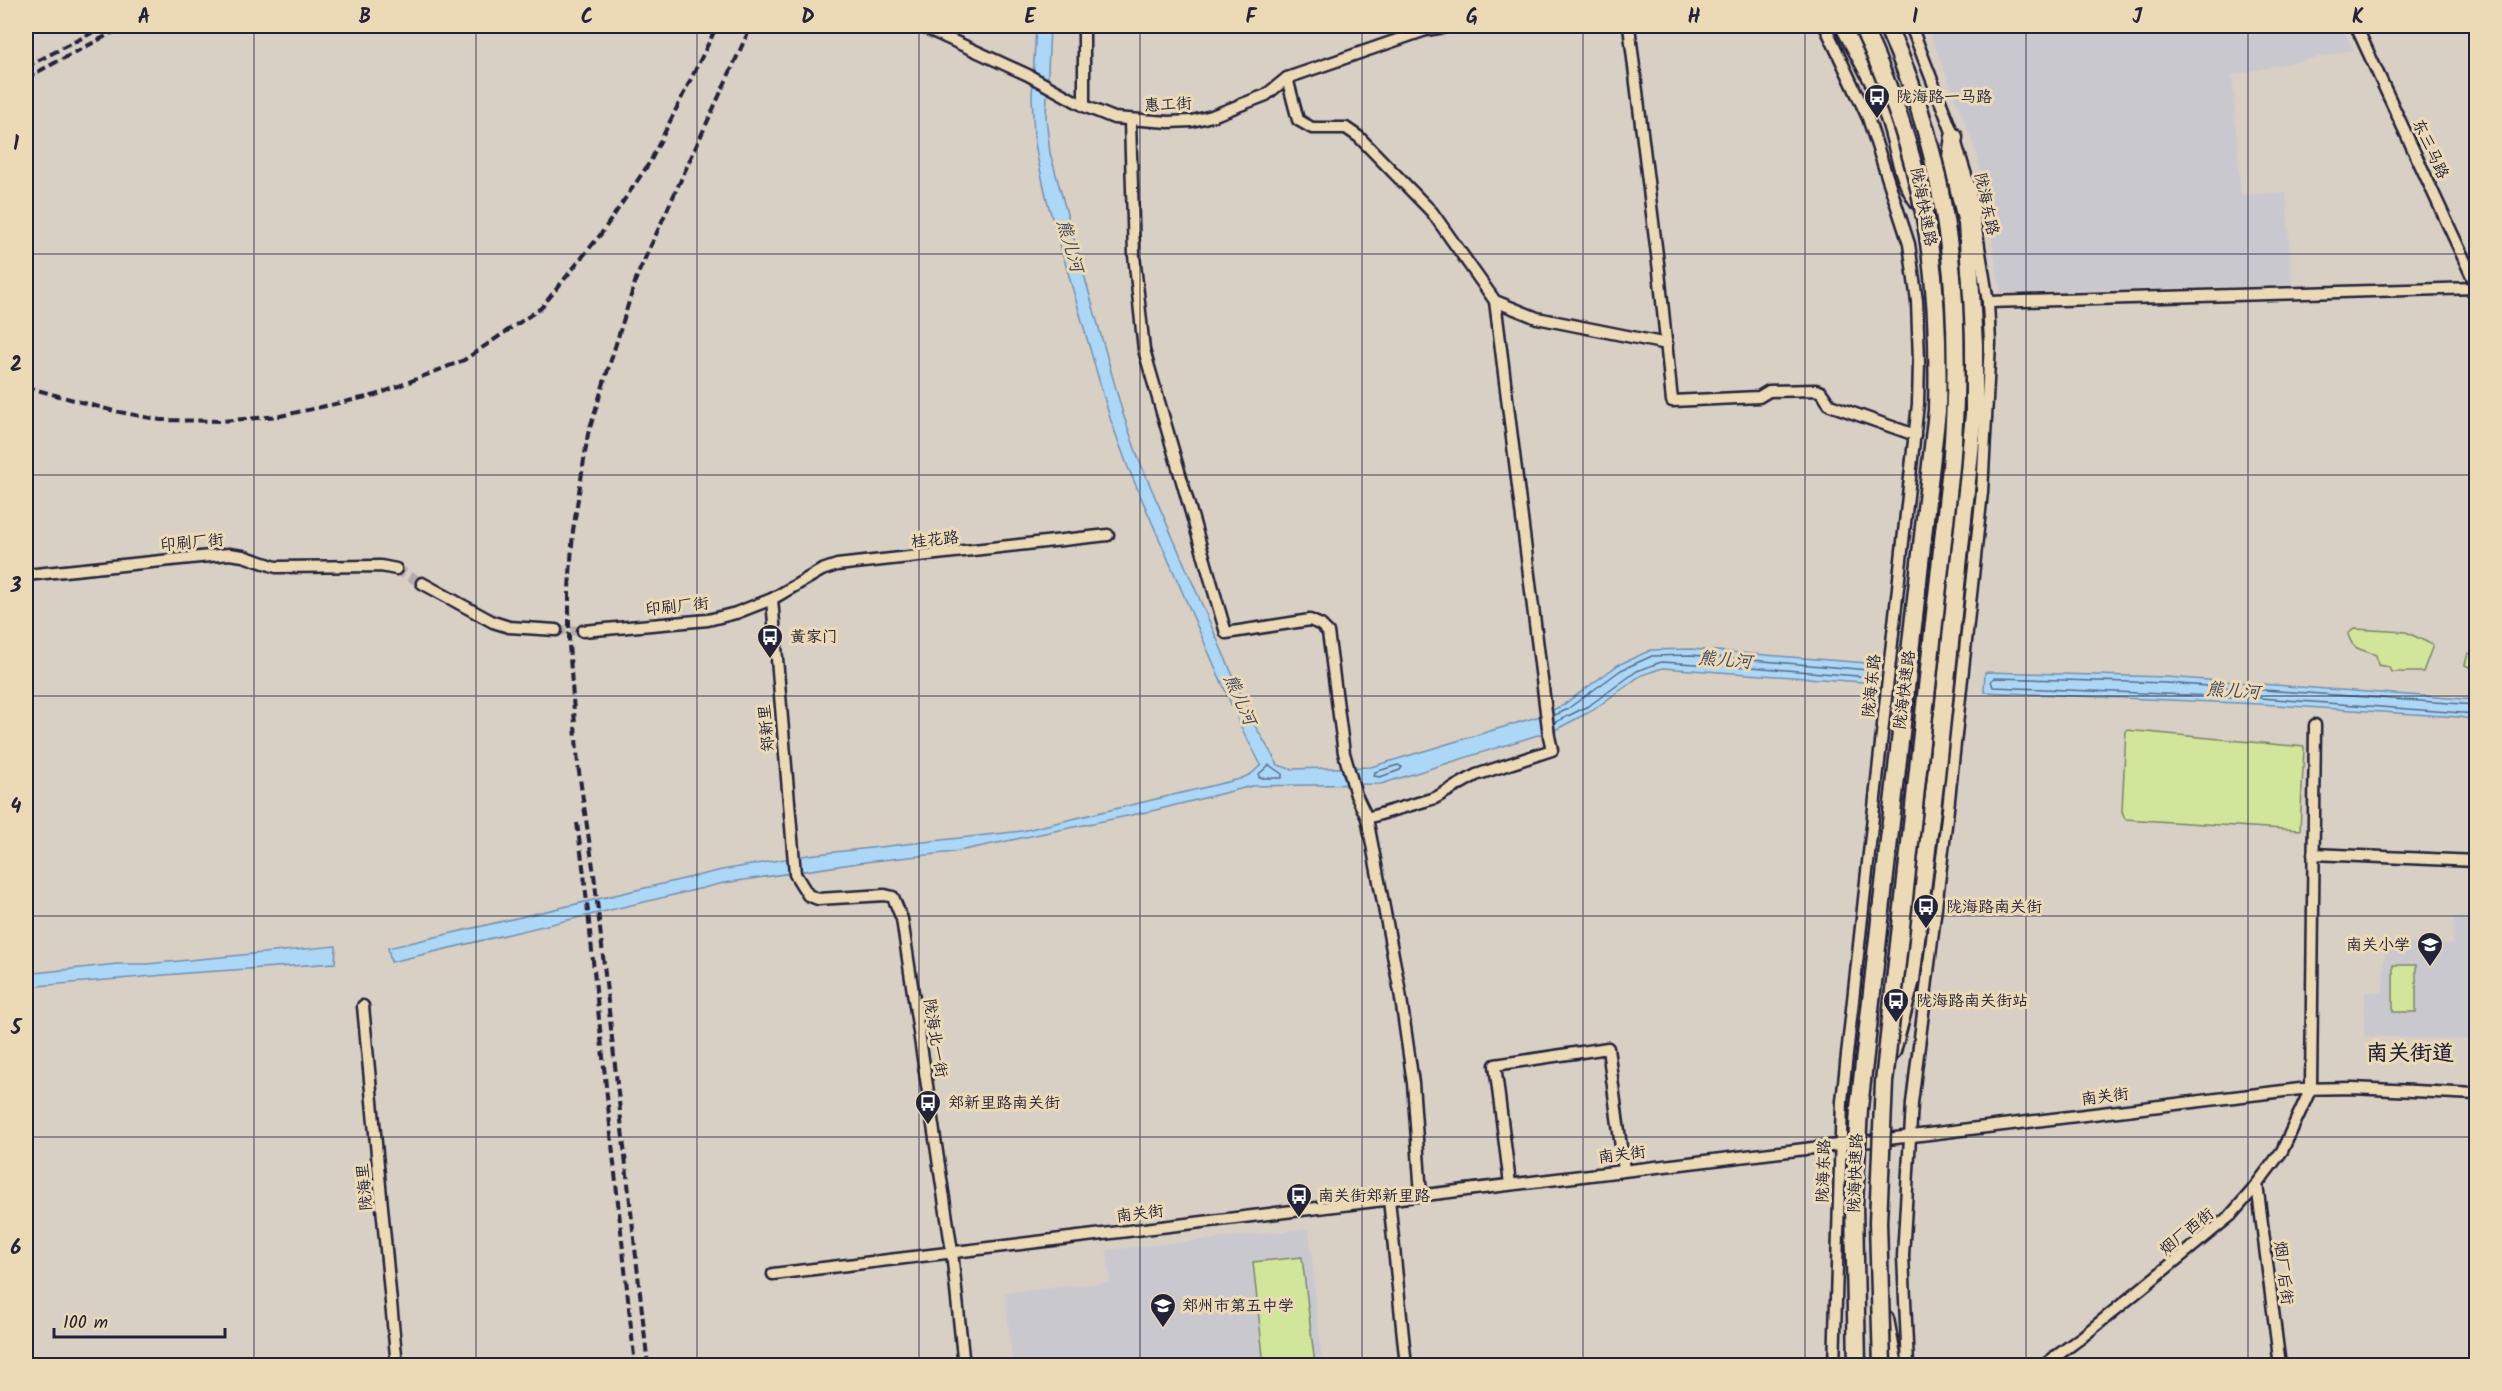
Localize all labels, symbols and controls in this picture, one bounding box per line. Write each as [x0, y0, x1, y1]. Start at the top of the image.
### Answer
text: A [138, 2, 150, 34]
text: B [359, 2, 371, 34]
text: C [581, 2, 593, 34]
text: D [801, 2, 815, 34]
text: E [1024, 2, 1036, 34]
text: F [1246, 2, 1258, 34]
text: G [1466, 2, 1478, 34]
text: H [1687, 2, 1701, 34]
text: I [1912, 2, 1918, 34]
text: J [2132, 2, 2143, 34]
text: K [2352, 2, 2364, 34]
bus stop icon: 陇海路一马路 [1862, 82, 1892, 120]
place label: 陇海路一马路 [1896, 85, 1992, 110]
street label: 惠工街 [1143, 91, 1193, 119]
street label: 东三马路 [2405, 115, 2455, 183]
text: 1 [13, 129, 19, 161]
street label: 陇海快速路 [1903, 165, 1943, 249]
street label: 陇海东路 [1967, 170, 2005, 238]
water label: 熊儿河 [1048, 216, 1091, 279]
text: 2 [10, 350, 22, 382]
street label: 桂花路 [910, 525, 960, 555]
street label: 印刷厂街 [159, 528, 225, 558]
text: 3 [10, 571, 22, 603]
street label: 印刷厂街 [644, 591, 710, 623]
bus stop icon: 黄家门 [755, 622, 785, 660]
place label: 黄家门 [790, 625, 838, 650]
water label: 熊儿河 [1697, 644, 1756, 678]
street label: 陇海快速路 [1888, 649, 1922, 731]
street label: 陇海东路 [1856, 653, 1888, 719]
water label: 熊儿河 [1215, 669, 1264, 733]
water label: 熊儿河 [2205, 676, 2264, 709]
street label: 郑新里 [752, 703, 782, 753]
text: 4 [11, 792, 22, 824]
bus stop icon: 陇海路南关街 [1911, 892, 1941, 930]
place label: 陇海路南关街 [1946, 895, 2042, 920]
school or university icon: 南关小学 [2415, 930, 2445, 968]
place label: 南关小学 [2346, 933, 2410, 958]
bus stop icon: 陇海路南关街站 [1881, 986, 1911, 1024]
place label: 陇海路南关街站 [1916, 989, 2028, 1014]
street label: 陇海北一街 [916, 997, 954, 1079]
text: 5 [10, 1013, 23, 1045]
district label: 南关街道 [2366, 1037, 2454, 1072]
street label: 南关街 [2080, 1082, 2130, 1112]
bus stop icon: 郑新里路南关街 [913, 1088, 943, 1126]
place label: 郑新里路南关街 [948, 1091, 1060, 1116]
street label: 陇海快速路 [1842, 1133, 1870, 1213]
street label: 陇海东路 [1810, 1139, 1838, 1203]
street label: 南关街 [1597, 1140, 1647, 1170]
street label: 陇海里 [350, 1162, 380, 1212]
bus stop icon: 南关街郑新里路 [1284, 1181, 1314, 1219]
place label: 南关街郑新里路 [1318, 1184, 1430, 1209]
street label: 南关街 [1115, 1199, 1165, 1229]
street label: 烟厂西街 [2154, 1202, 2220, 1262]
text: 6 [11, 1233, 22, 1265]
street label: 烟厂后街 [2267, 1240, 2299, 1306]
school or university icon: 郑州市第五中学 [1148, 1291, 1178, 1329]
place label: 郑州市第五中学 [1182, 1294, 1294, 1319]
scale bar [54, 1301, 225, 1339]
text: 100 m [63, 1309, 108, 1338]

